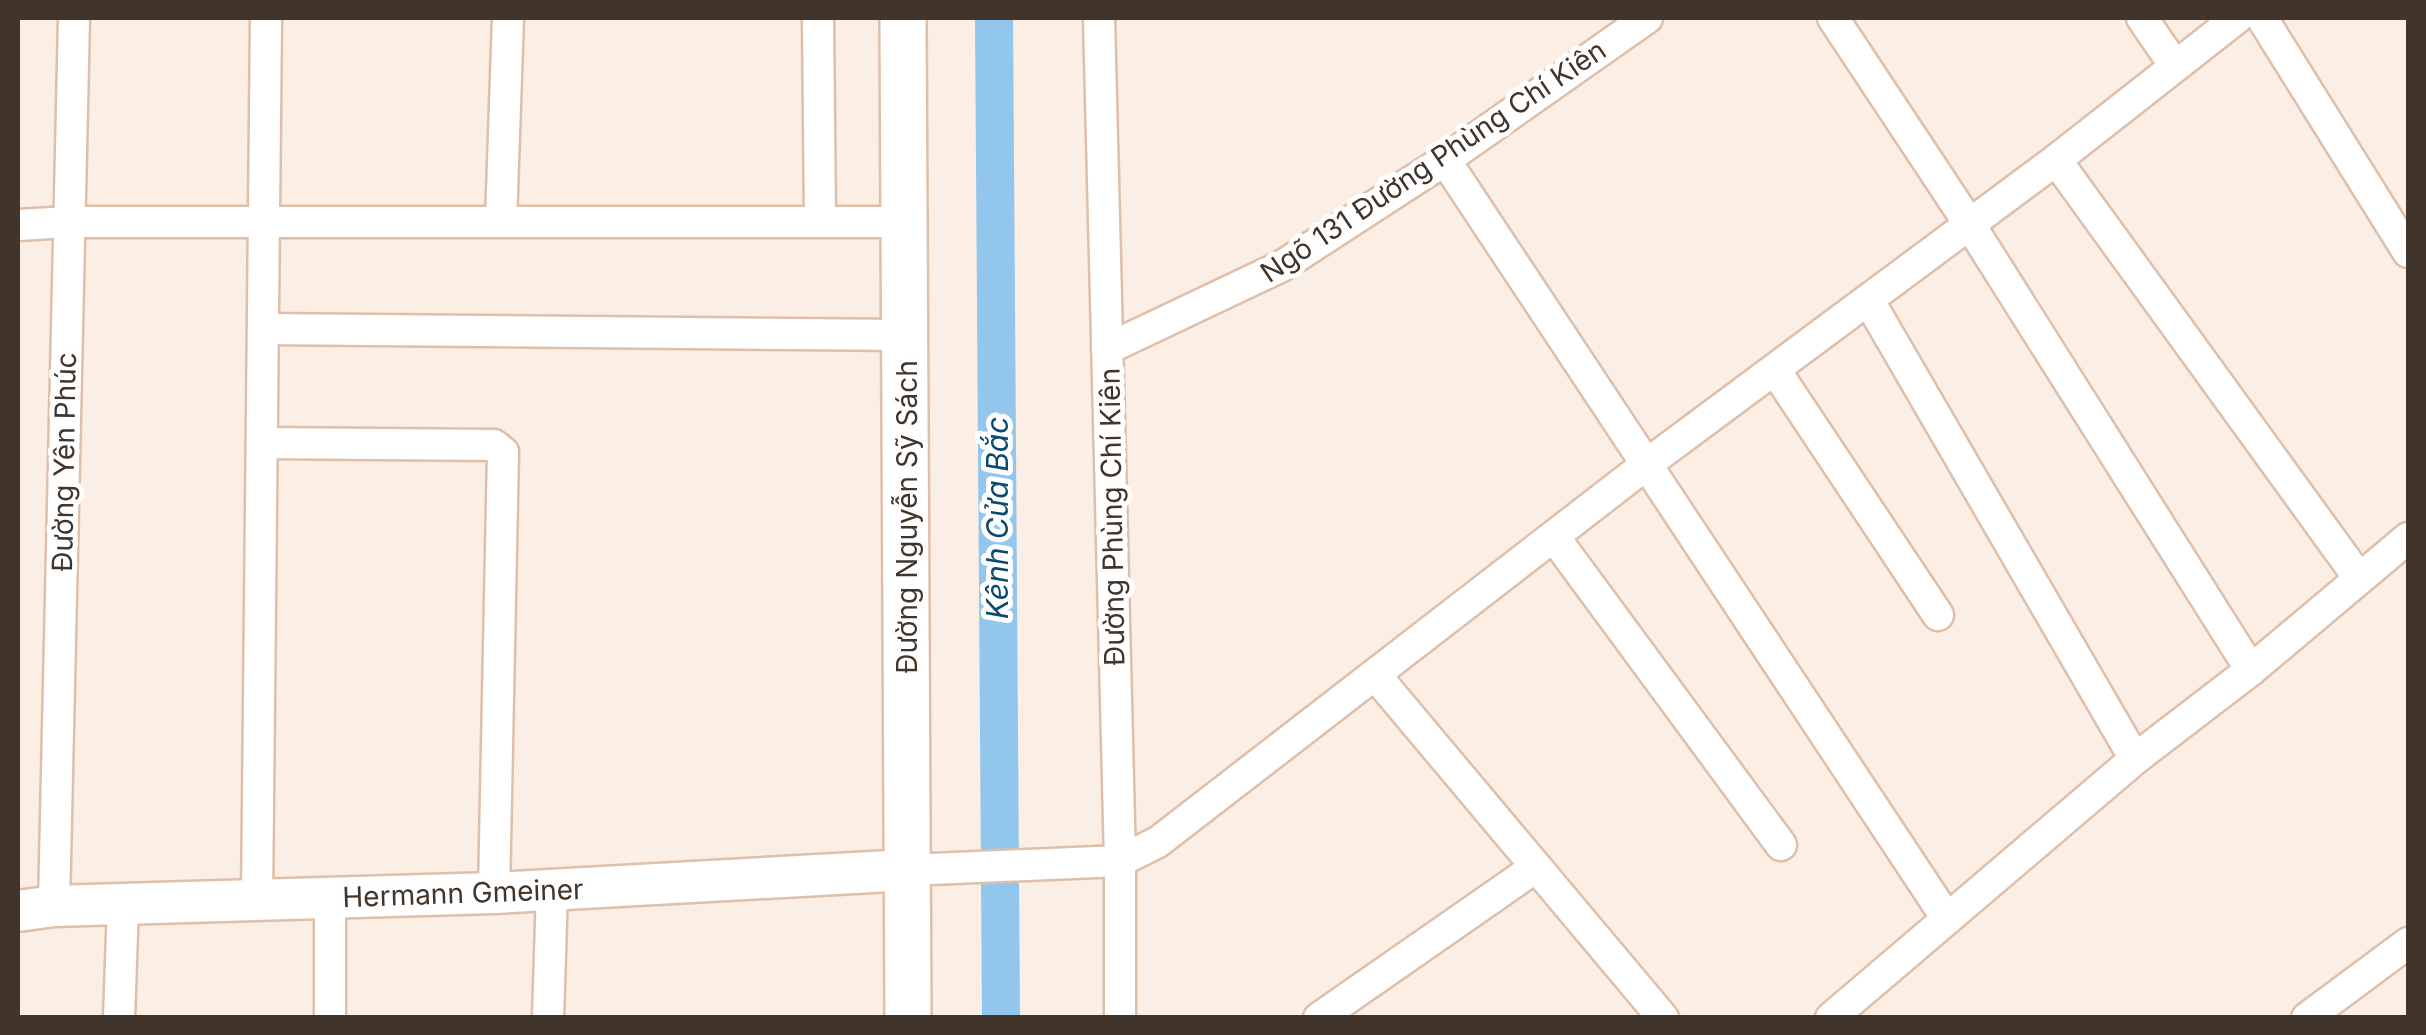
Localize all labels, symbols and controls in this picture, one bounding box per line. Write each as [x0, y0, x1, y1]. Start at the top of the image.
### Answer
street label: Ngõ 131 Đường Phùng Chí Kiên [1254, 33, 1612, 289]
street label: Đường Yên Phúc [45, 352, 83, 572]
street label: Đường Nguyễn Sỹ Sách [890, 360, 924, 674]
street label: Đường Phùng Chí Kiên [1092, 368, 1132, 666]
water label: Kênh Cửa Bắc [979, 417, 1015, 619]
street label: Hermann Gmeiner [342, 872, 584, 914]

